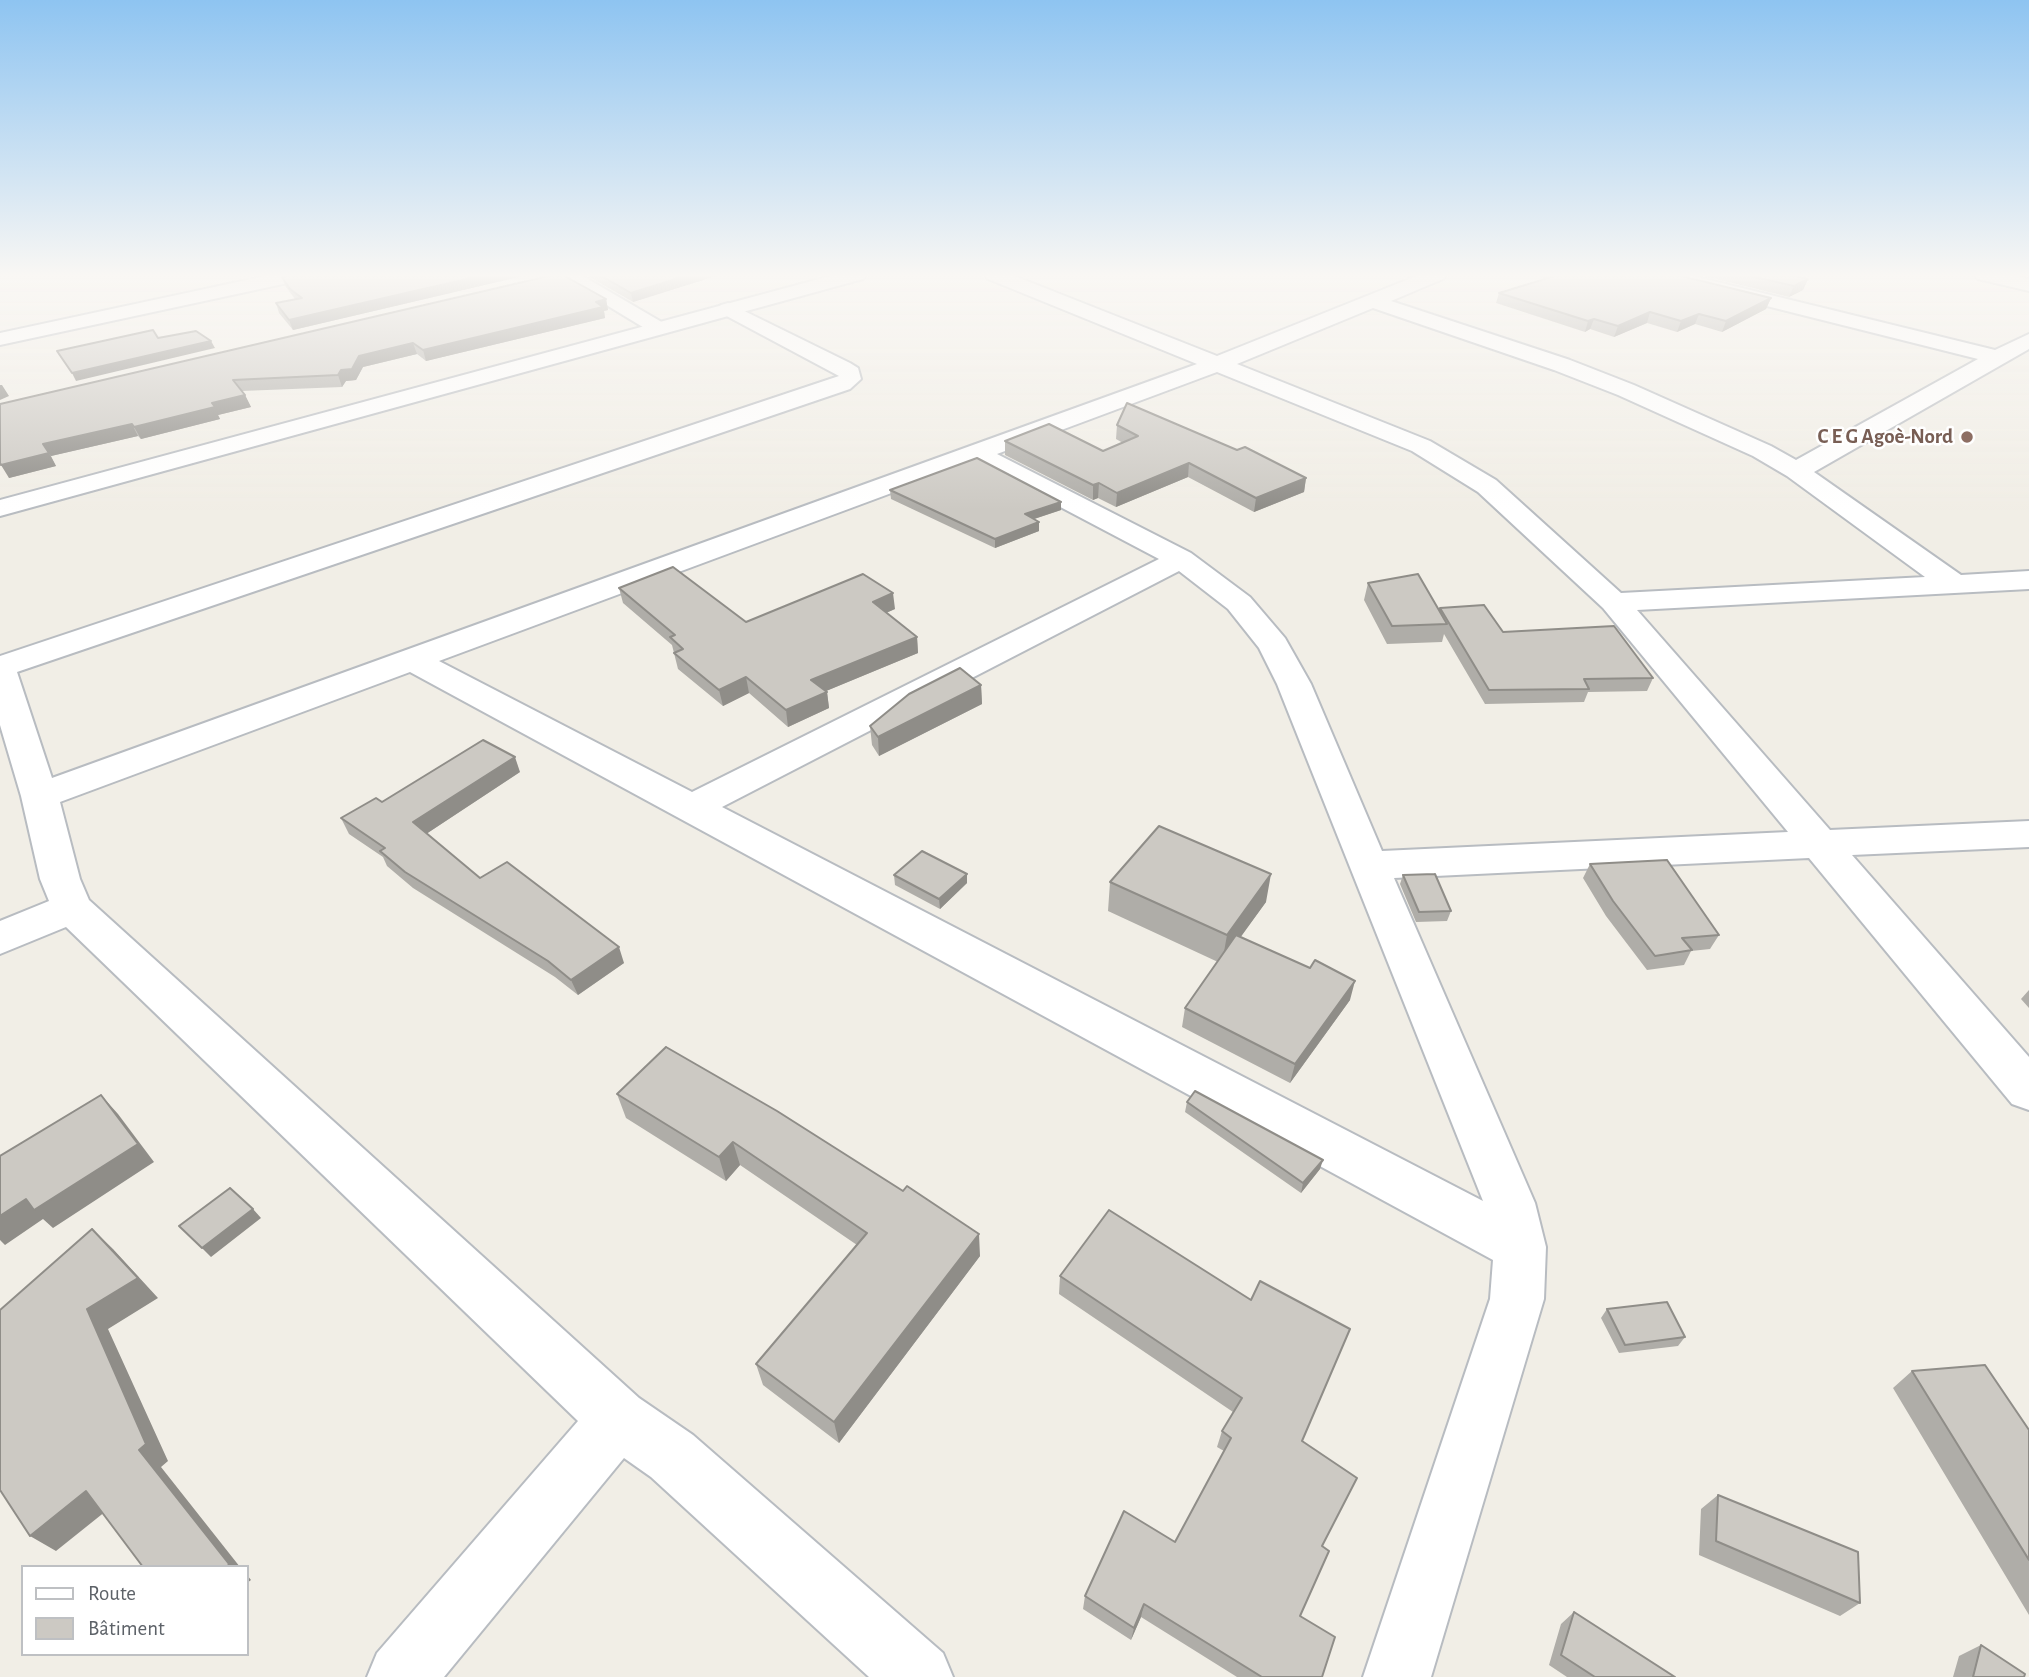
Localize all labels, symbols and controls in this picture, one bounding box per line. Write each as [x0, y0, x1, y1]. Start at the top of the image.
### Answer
place label: C E G Agoè-Nord [1818, 424, 1953, 450]
marker: C E G Agoè-Nord [1959, 429, 1975, 445]
legend [21, 1565, 248, 1656]
text: Route [88, 1583, 136, 1604]
text: Bâtiment [88, 1618, 165, 1639]

